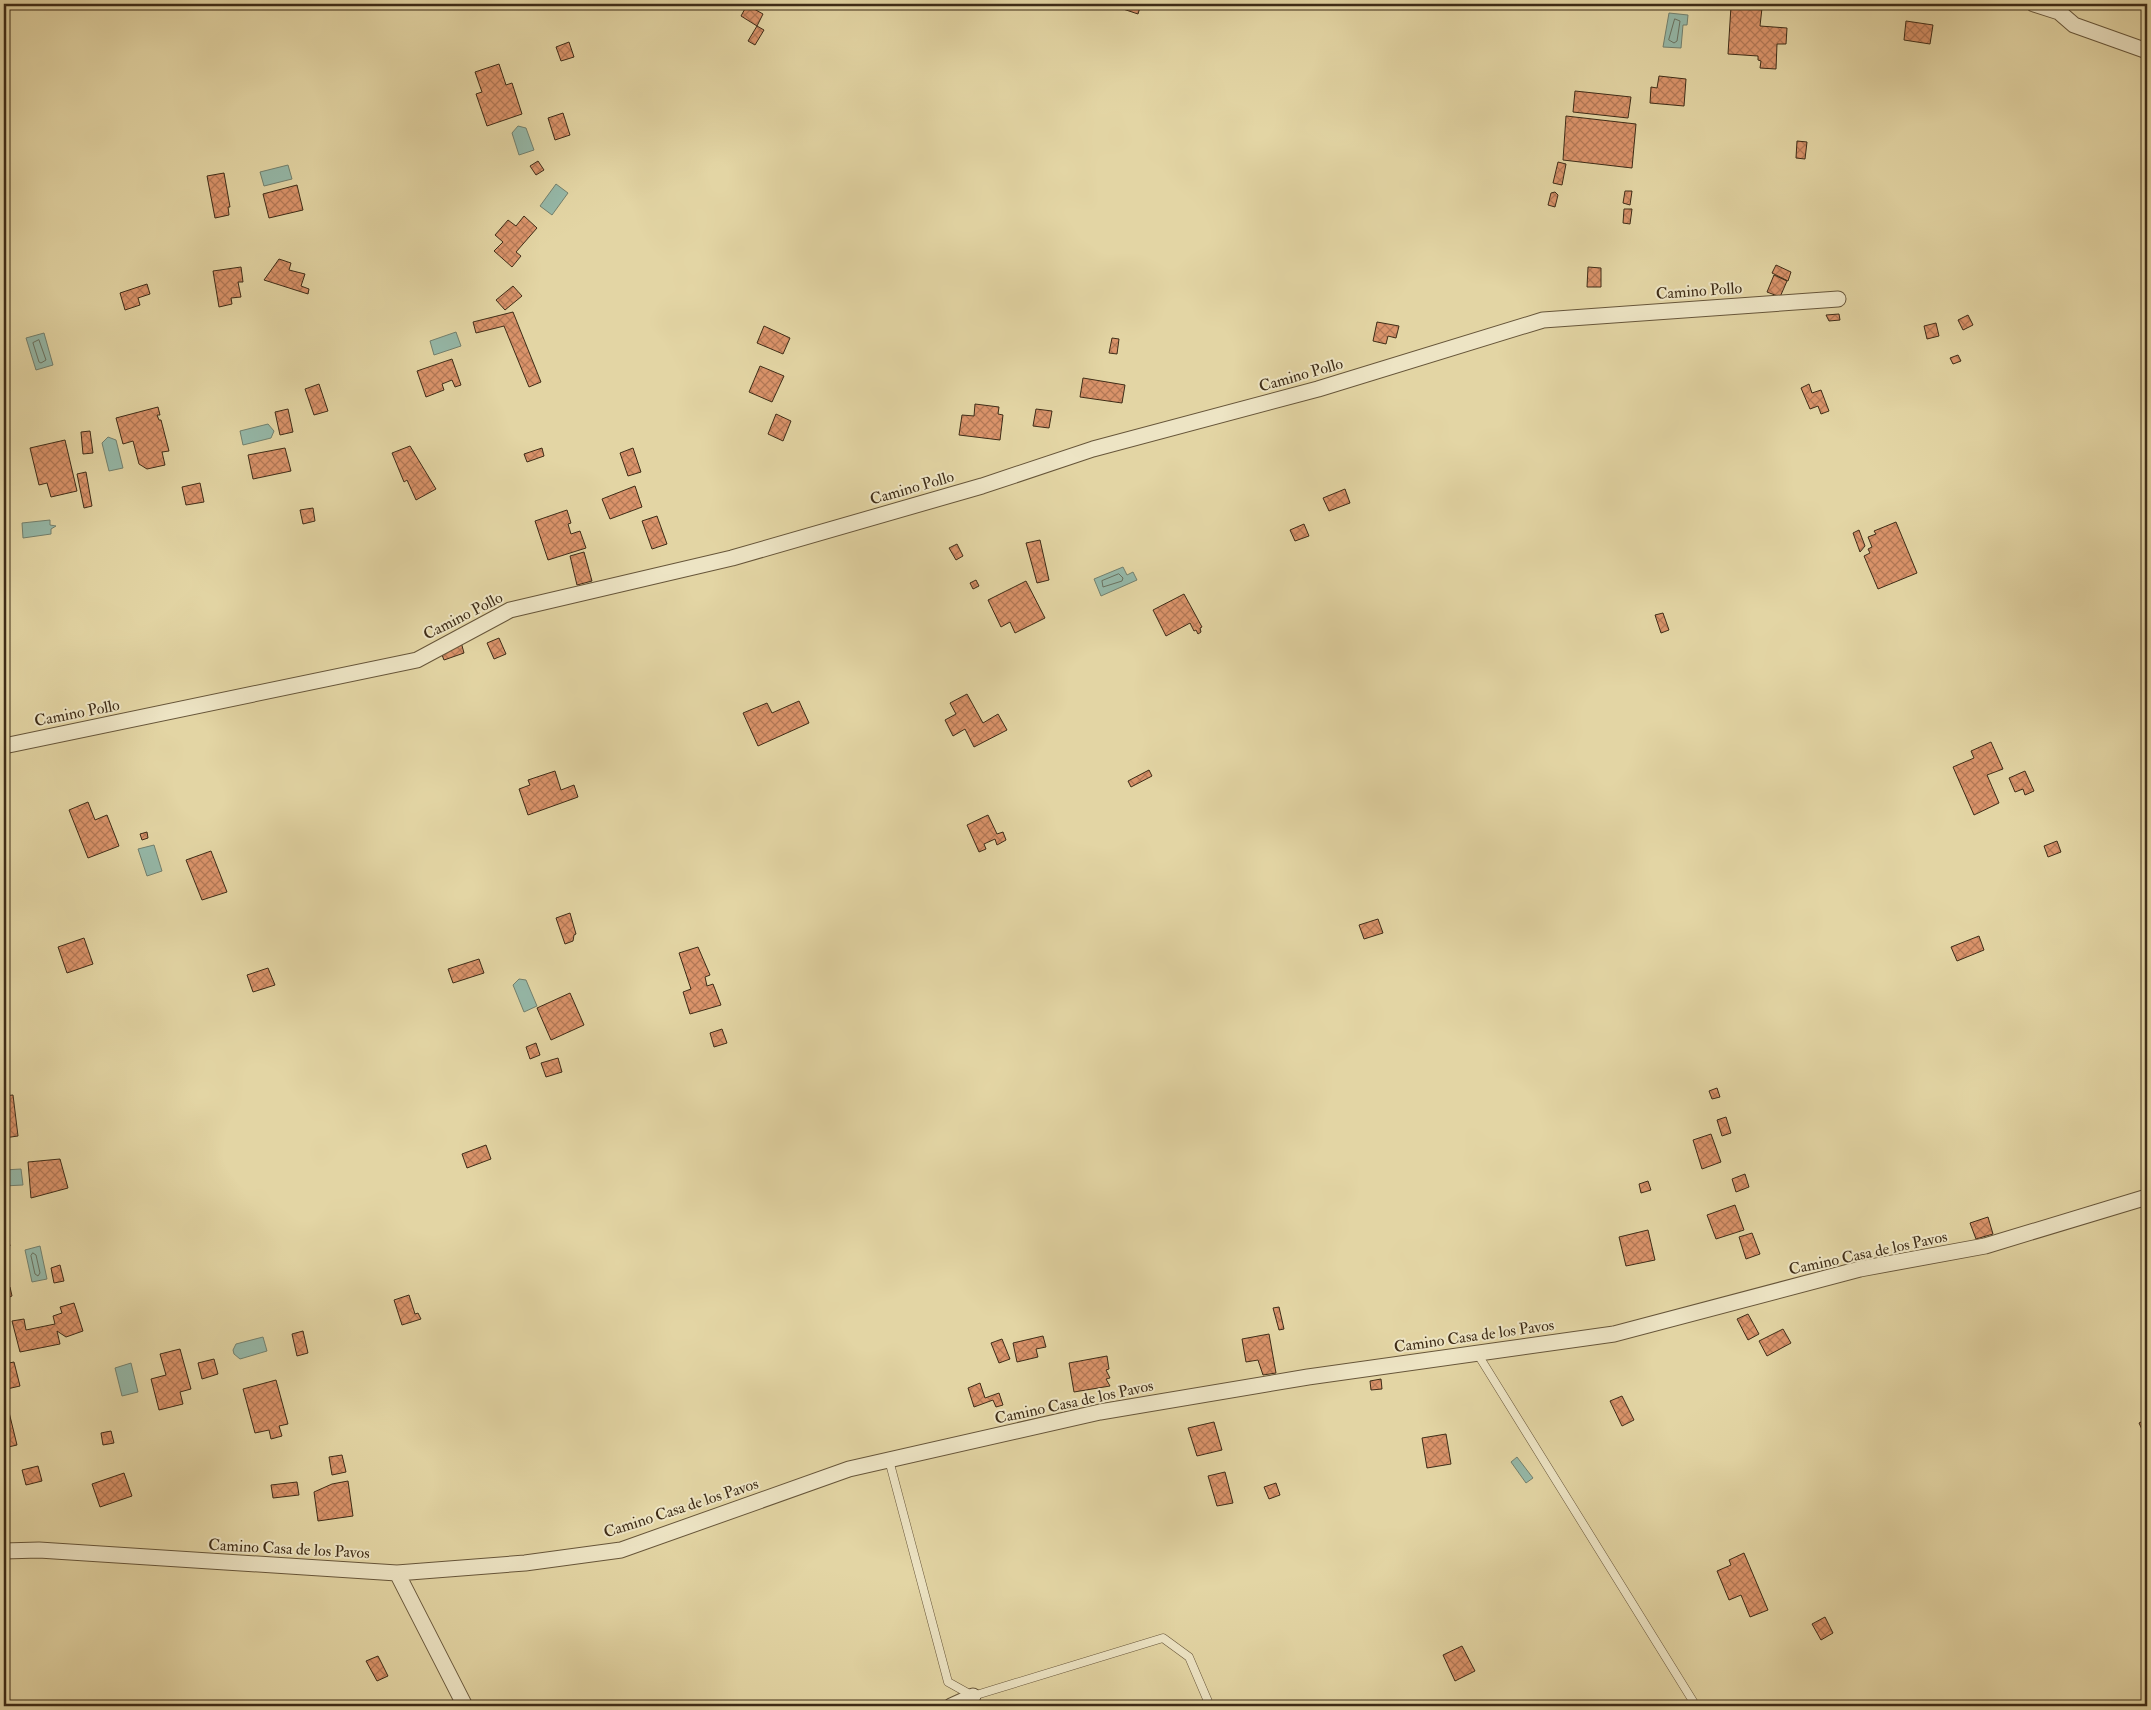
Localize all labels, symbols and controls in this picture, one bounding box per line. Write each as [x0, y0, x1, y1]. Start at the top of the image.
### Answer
street label: Camino Pollo [1655, 278, 1743, 304]
street label: Camino Pollo [1257, 353, 1346, 397]
street label: Camino Pollo [868, 466, 957, 510]
street label: Camino Pollo [420, 587, 506, 645]
street label: Camino Pollo [33, 695, 122, 731]
street label: Camino Casa de los Pavos [1787, 1226, 1949, 1280]
street label: Camino Casa de los Pavos [1393, 1315, 1555, 1357]
street label: Camino Casa de los Pavos [993, 1375, 1155, 1429]
street label: Camino Casa de los Pavos [601, 1474, 761, 1542]
street label: Camino Casa de los Pavos [208, 1535, 370, 1563]

